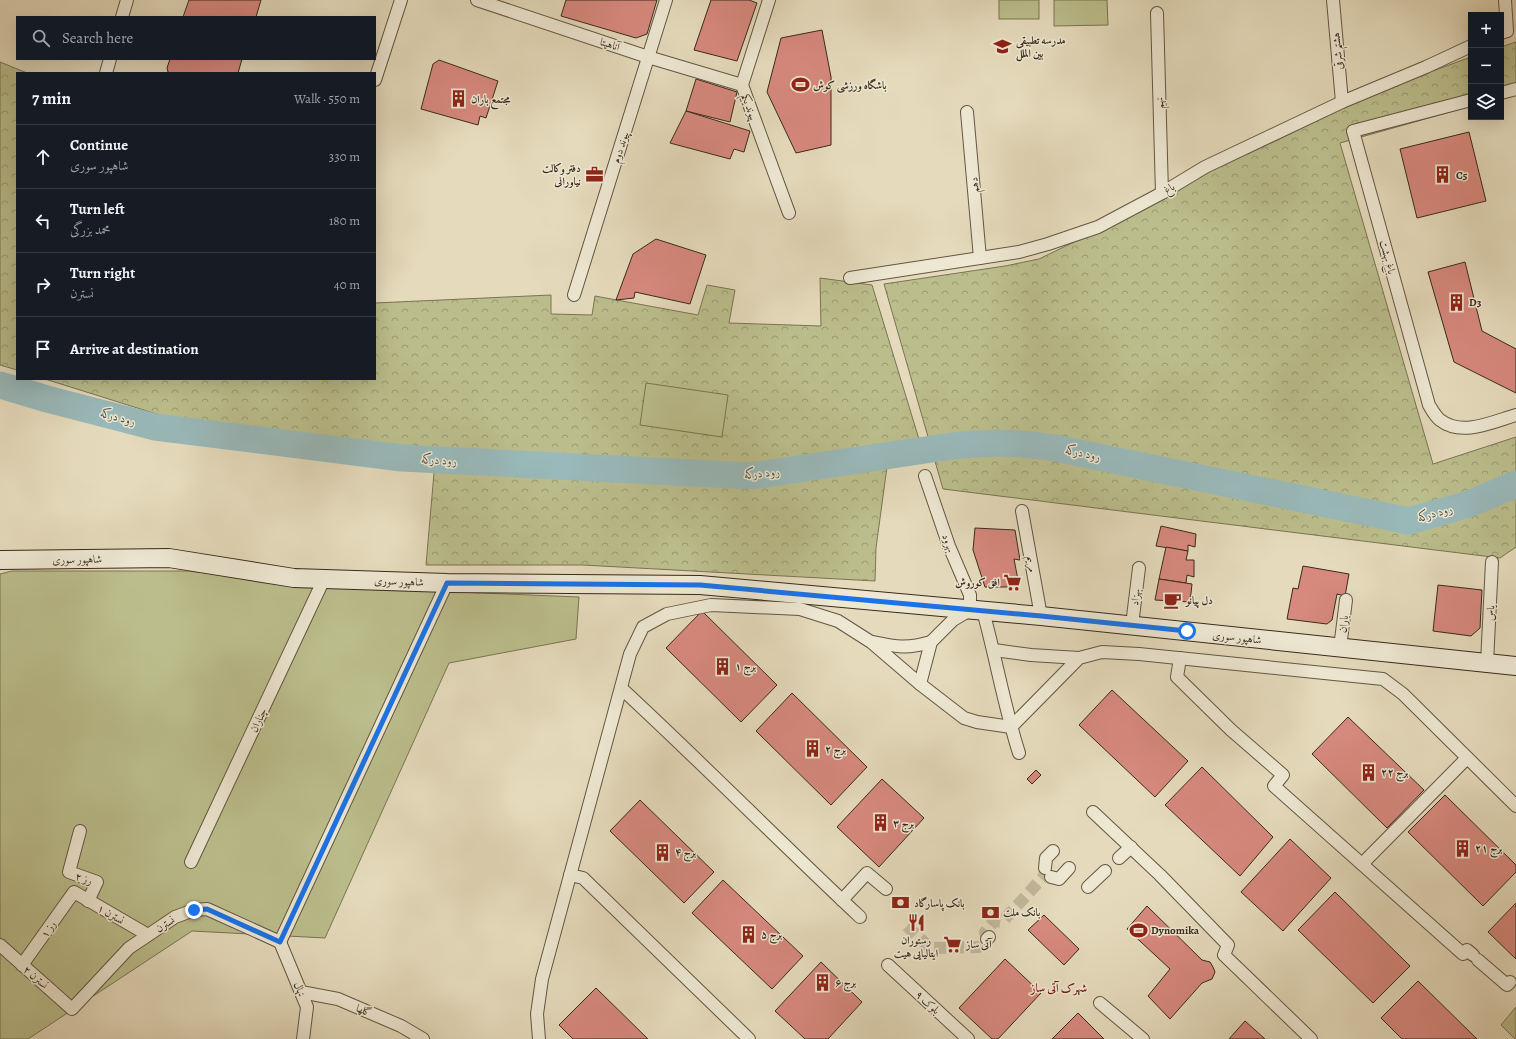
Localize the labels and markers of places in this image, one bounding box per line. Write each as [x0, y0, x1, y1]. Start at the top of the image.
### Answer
place label: مدرسه تطبیقی بین الملل [1015, 33, 1066, 62]
school or university icon: مدرسه تطبیقی بین الملل [993, 36, 1013, 56]
sports icon: باشگاه ورزشی کوش [790, 75, 810, 95]
place label: باشگاه ورزشی کوش [813, 78, 887, 93]
building icon: مجتمع باران [448, 89, 468, 109]
place label: مجتمع باران [471, 92, 511, 110]
place label: دفتر وکالت نیاورانی [542, 161, 581, 189]
office icon: دفتر وکالت نیاورانی [584, 164, 604, 184]
building icon: C5 [1433, 165, 1453, 185]
place label: C5 [1456, 168, 1468, 183]
building icon: D3 [1446, 292, 1466, 312]
place label: D3 [1469, 295, 1482, 310]
supermarket icon: افق کوروش [1003, 572, 1023, 592]
place label: افق کوروش [955, 575, 1000, 590]
cafe icon: دل پیانو [1163, 590, 1183, 610]
place label: دل پیانو [1185, 593, 1213, 609]
building icon: برج ۱ [712, 656, 732, 676]
place label: برج ۱ [735, 659, 756, 676]
building icon: برج ۲ [802, 739, 822, 759]
place label: برج ۲ [825, 742, 846, 759]
building icon: برج ۲۲ [1358, 762, 1378, 782]
place label: برج ۲۲ [1381, 765, 1408, 782]
building icon: برج ۳ [870, 813, 890, 833]
place label: برج ۳ [893, 816, 914, 833]
building icon: برج ۲۱ [1452, 838, 1472, 858]
place label: برج ۲۱ [1475, 841, 1502, 858]
building icon: برج ۴ [652, 842, 672, 862]
place label: برج ۴ [675, 845, 696, 862]
bank icon: بانک پاسارگاد [891, 893, 911, 913]
place label: بانک پاسارگاد [914, 896, 965, 912]
bank icon: بانک ملت [980, 902, 1000, 922]
place label: بانک ملت [1003, 905, 1040, 920]
restaurant icon: رستوران ایتالیایی هیت [906, 912, 926, 932]
sports icon: Dynomika [1128, 920, 1148, 940]
place label: Dynomika [1151, 923, 1200, 938]
building icon: برج ۵ [738, 924, 758, 944]
place label: برج ۵ [761, 927, 782, 944]
place label: رستوران ایتالیایی هیت [894, 933, 938, 961]
supermarket icon: آتی ساز [943, 934, 963, 954]
place label: آتی ساز [964, 937, 993, 952]
building icon: برج ۶ [812, 972, 832, 992]
place label: برج ۶ [835, 975, 856, 992]

